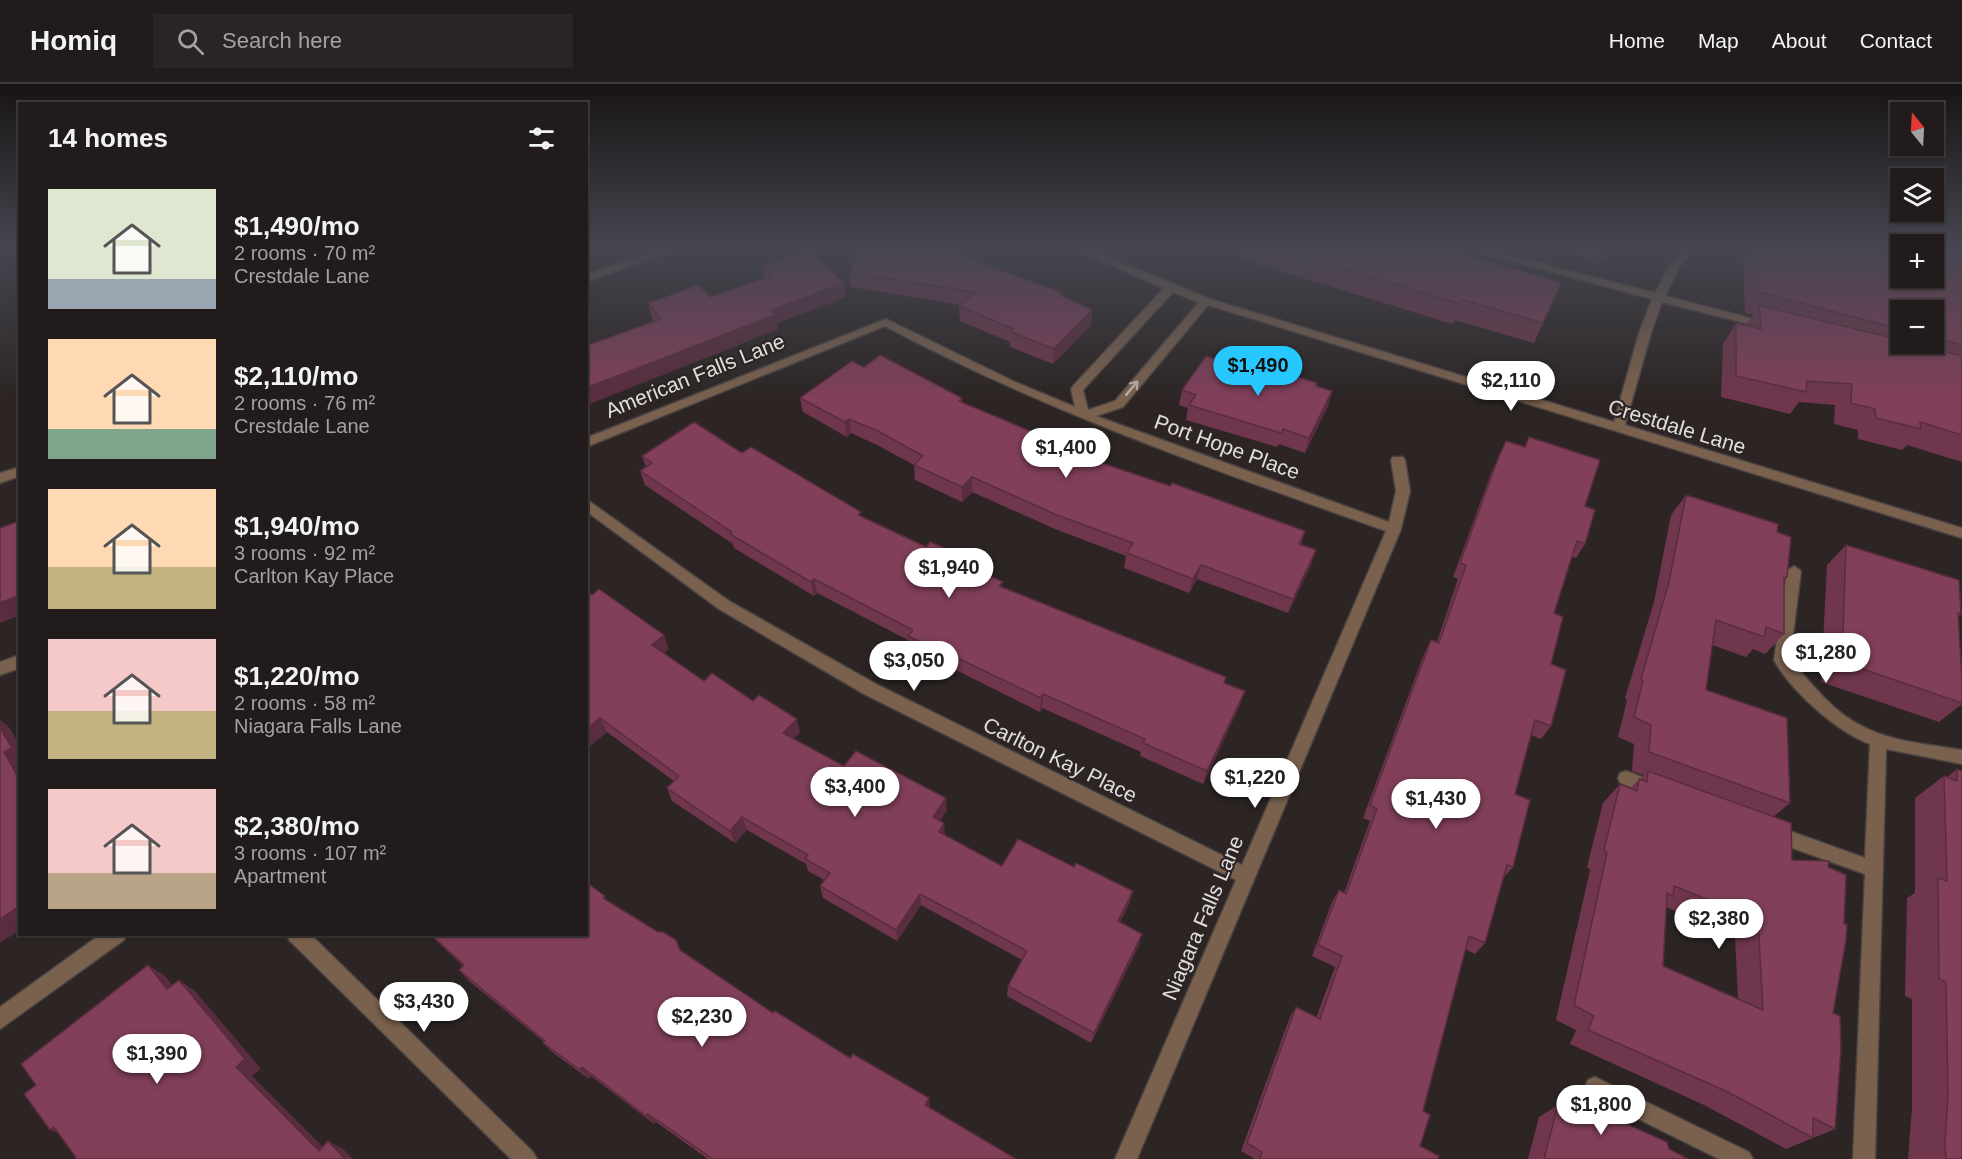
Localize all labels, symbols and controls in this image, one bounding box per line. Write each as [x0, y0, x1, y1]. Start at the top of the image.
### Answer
search box [153, 14, 573, 68]
text: Homiq [30, 25, 117, 56]
icon: search [174, 25, 207, 58]
text: Search here [222, 28, 342, 53]
text: Home [1609, 29, 1665, 52]
text: Map [1698, 29, 1739, 52]
text: About [1772, 29, 1827, 52]
text: Contact [1860, 29, 1932, 52]
north arrow [1890, 102, 1944, 156]
map controls [1890, 102, 1944, 354]
icon: filters [525, 122, 558, 155]
text: 14 homes [48, 123, 168, 153]
button: layers [1890, 168, 1944, 222]
text: $1,490/mo [234, 211, 360, 241]
icon: home [96, 213, 168, 285]
button: + [1890, 234, 1944, 288]
text: 2 rooms · 70 m² [234, 242, 375, 264]
text: Crestdale Lane [234, 265, 370, 287]
button: − [1890, 300, 1944, 354]
street label: American Falls Lane [602, 329, 788, 422]
pin: $1,490 [1209, 346, 1307, 397]
text: $1,490 [1227, 354, 1289, 376]
text: $2,110/mo [234, 361, 358, 391]
pin: $2,110 [1462, 361, 1560, 412]
icon: home [96, 363, 168, 435]
text: $2,110 [1481, 369, 1541, 391]
one-way arrow [1126, 380, 1139, 396]
text: 2 rooms · 76 m² [234, 392, 375, 414]
street label: Crestdale Lane [1606, 395, 1749, 458]
street label: Port Hope Place [1151, 410, 1303, 483]
text: Crestdale Lane [234, 415, 370, 437]
pin: $1,400 [1017, 428, 1115, 479]
text: $1,400 [1035, 436, 1097, 458]
text: $1,940/mo [234, 511, 360, 541]
icon: home [96, 513, 168, 585]
text: 3 rooms · 92 m² [234, 542, 375, 564]
pin: $1,940 [900, 548, 998, 599]
text: $1,940 [918, 556, 980, 578]
text: Carlton Kay Place [234, 565, 394, 587]
pin: $1,280 [1777, 633, 1875, 684]
pin: $3,050 [865, 641, 963, 692]
text: $1,280 [1795, 641, 1857, 663]
text: $3,050 [883, 649, 945, 671]
text: $1,220/mo [234, 661, 360, 691]
icon: home [96, 663, 168, 735]
text: 2 rooms · 58 m² [234, 692, 375, 714]
street label: Carlton Kay Place [980, 712, 1141, 807]
text: Niagara Falls Lane [234, 715, 402, 737]
pin: $1,220 [1206, 758, 1304, 809]
text: $1,220 [1224, 766, 1286, 788]
pin: $3,400 [806, 767, 904, 818]
text: $3,400 [824, 775, 886, 797]
pin: $1,430 [1387, 779, 1485, 830]
text: $1,430 [1405, 787, 1467, 809]
text: $2,380/mo [234, 811, 360, 841]
icon: home [96, 813, 168, 885]
street label: Niagara Falls Lane [1158, 832, 1248, 1003]
text: 3 rooms · 107 m² [234, 842, 386, 864]
text: Apartment [234, 865, 326, 887]
pin: $2,380 [1670, 899, 1768, 950]
text: $2,380 [1688, 907, 1750, 929]
pin: $3,430 [375, 982, 473, 1033]
text: $3,430 [393, 990, 455, 1012]
pin: $2,230 [653, 997, 751, 1048]
text: $2,230 [671, 1005, 733, 1027]
pin: $1,390 [108, 1034, 206, 1085]
text: $1,390 [126, 1042, 188, 1064]
pin: $1,800 [1552, 1085, 1650, 1136]
text: $1,800 [1570, 1093, 1632, 1115]

